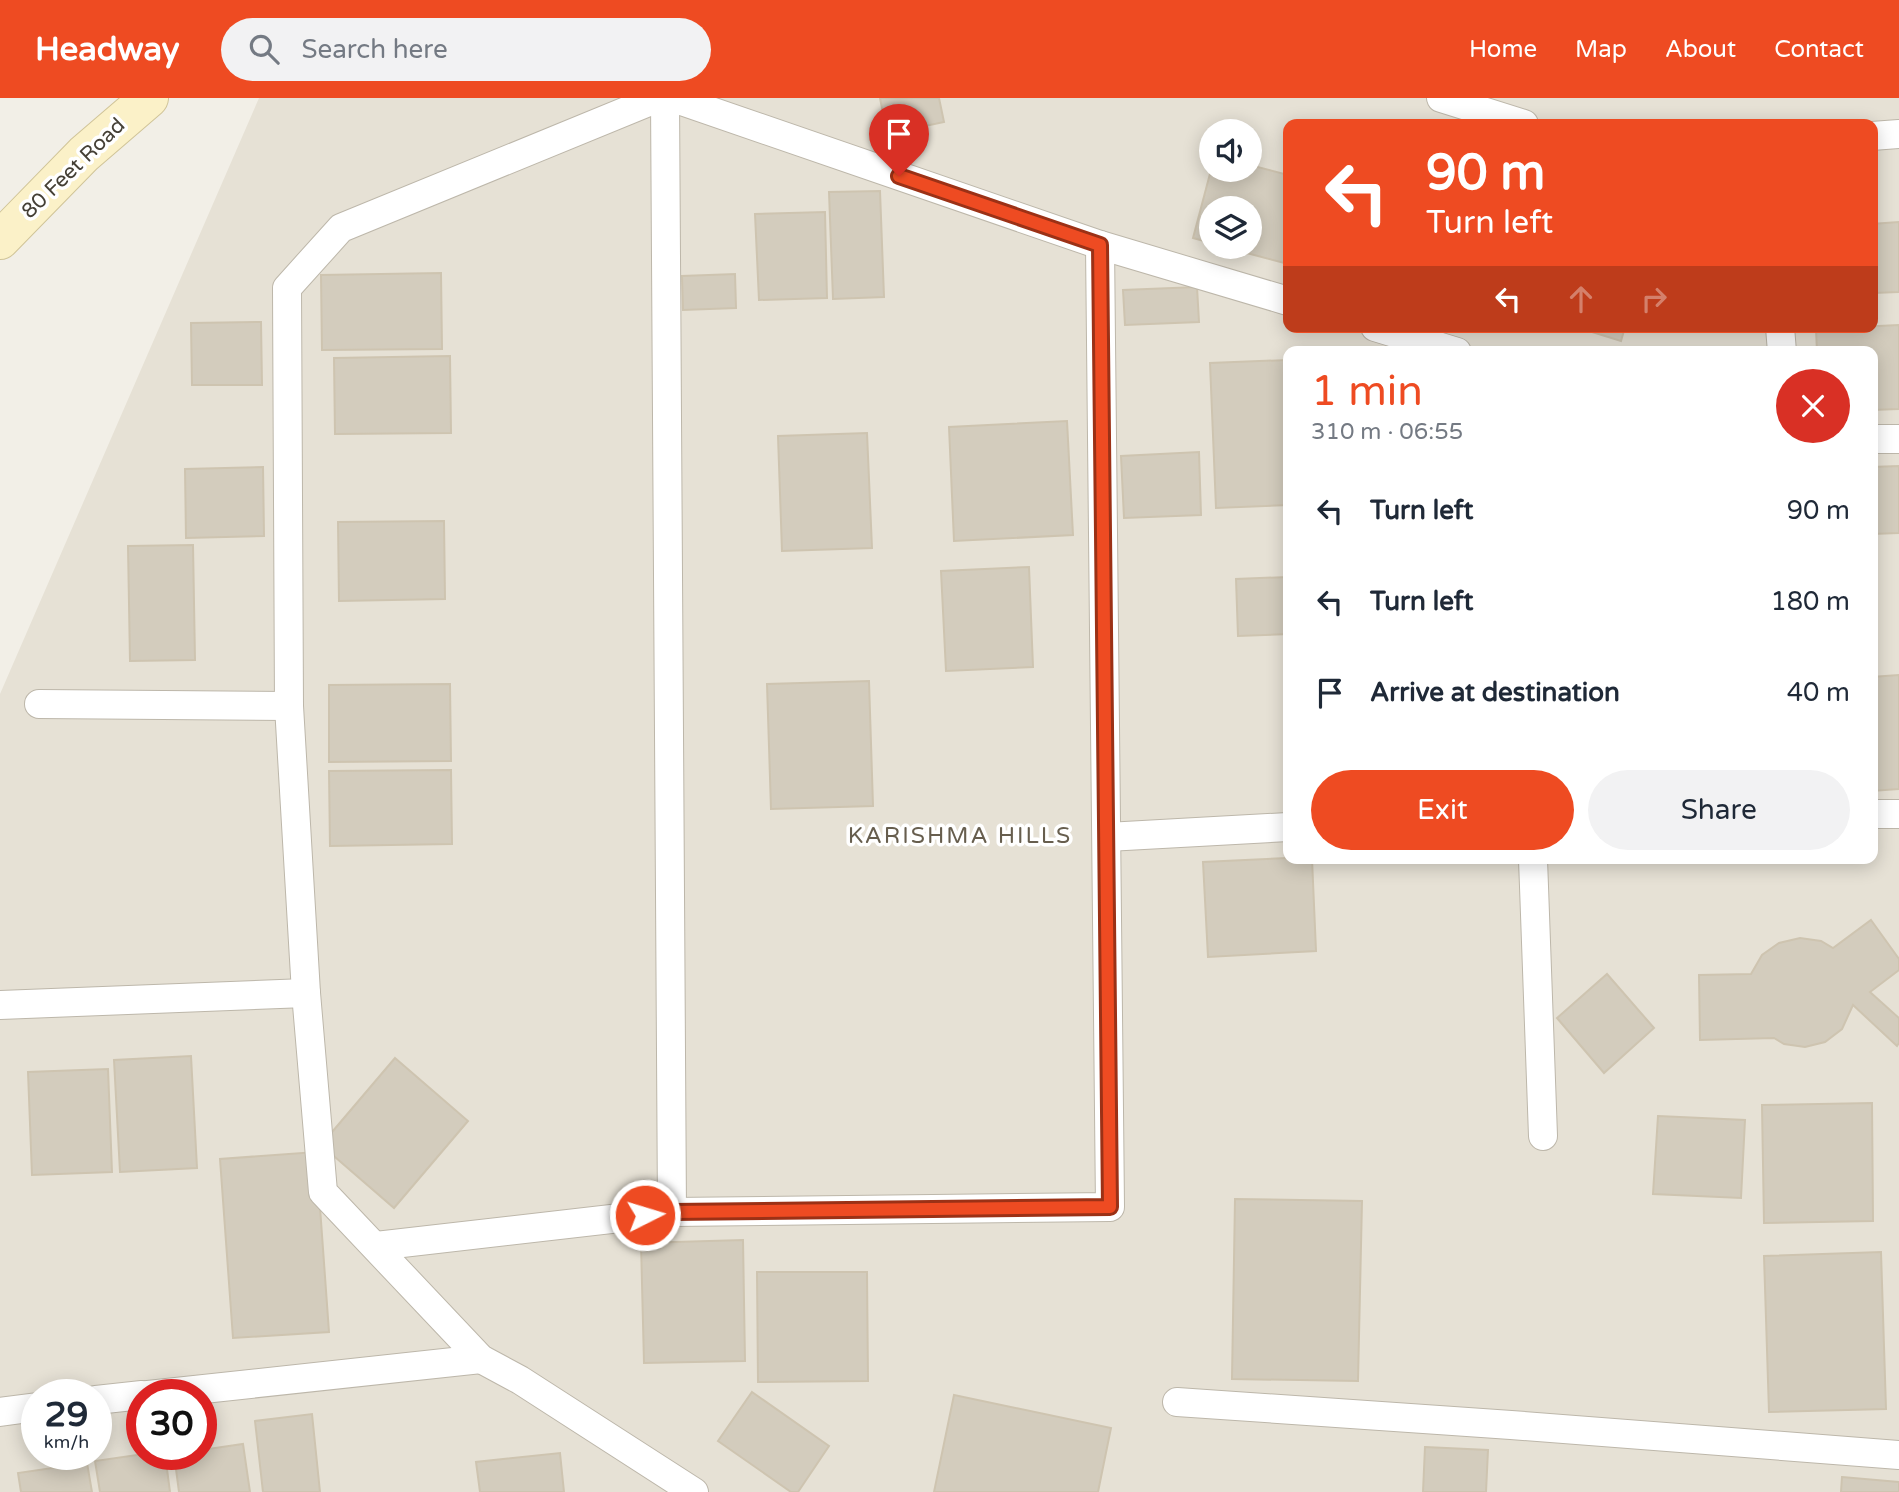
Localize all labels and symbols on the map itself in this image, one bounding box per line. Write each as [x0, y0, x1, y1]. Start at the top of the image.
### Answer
pin [869, 104, 929, 176]
street label: 80 Feet Road [17, 113, 130, 224]
district label: KARISHMA HILLS [848, 822, 1072, 850]
position arrow [608, 1178, 682, 1252]
speed limit sign: 30 [126, 1379, 217, 1470]

